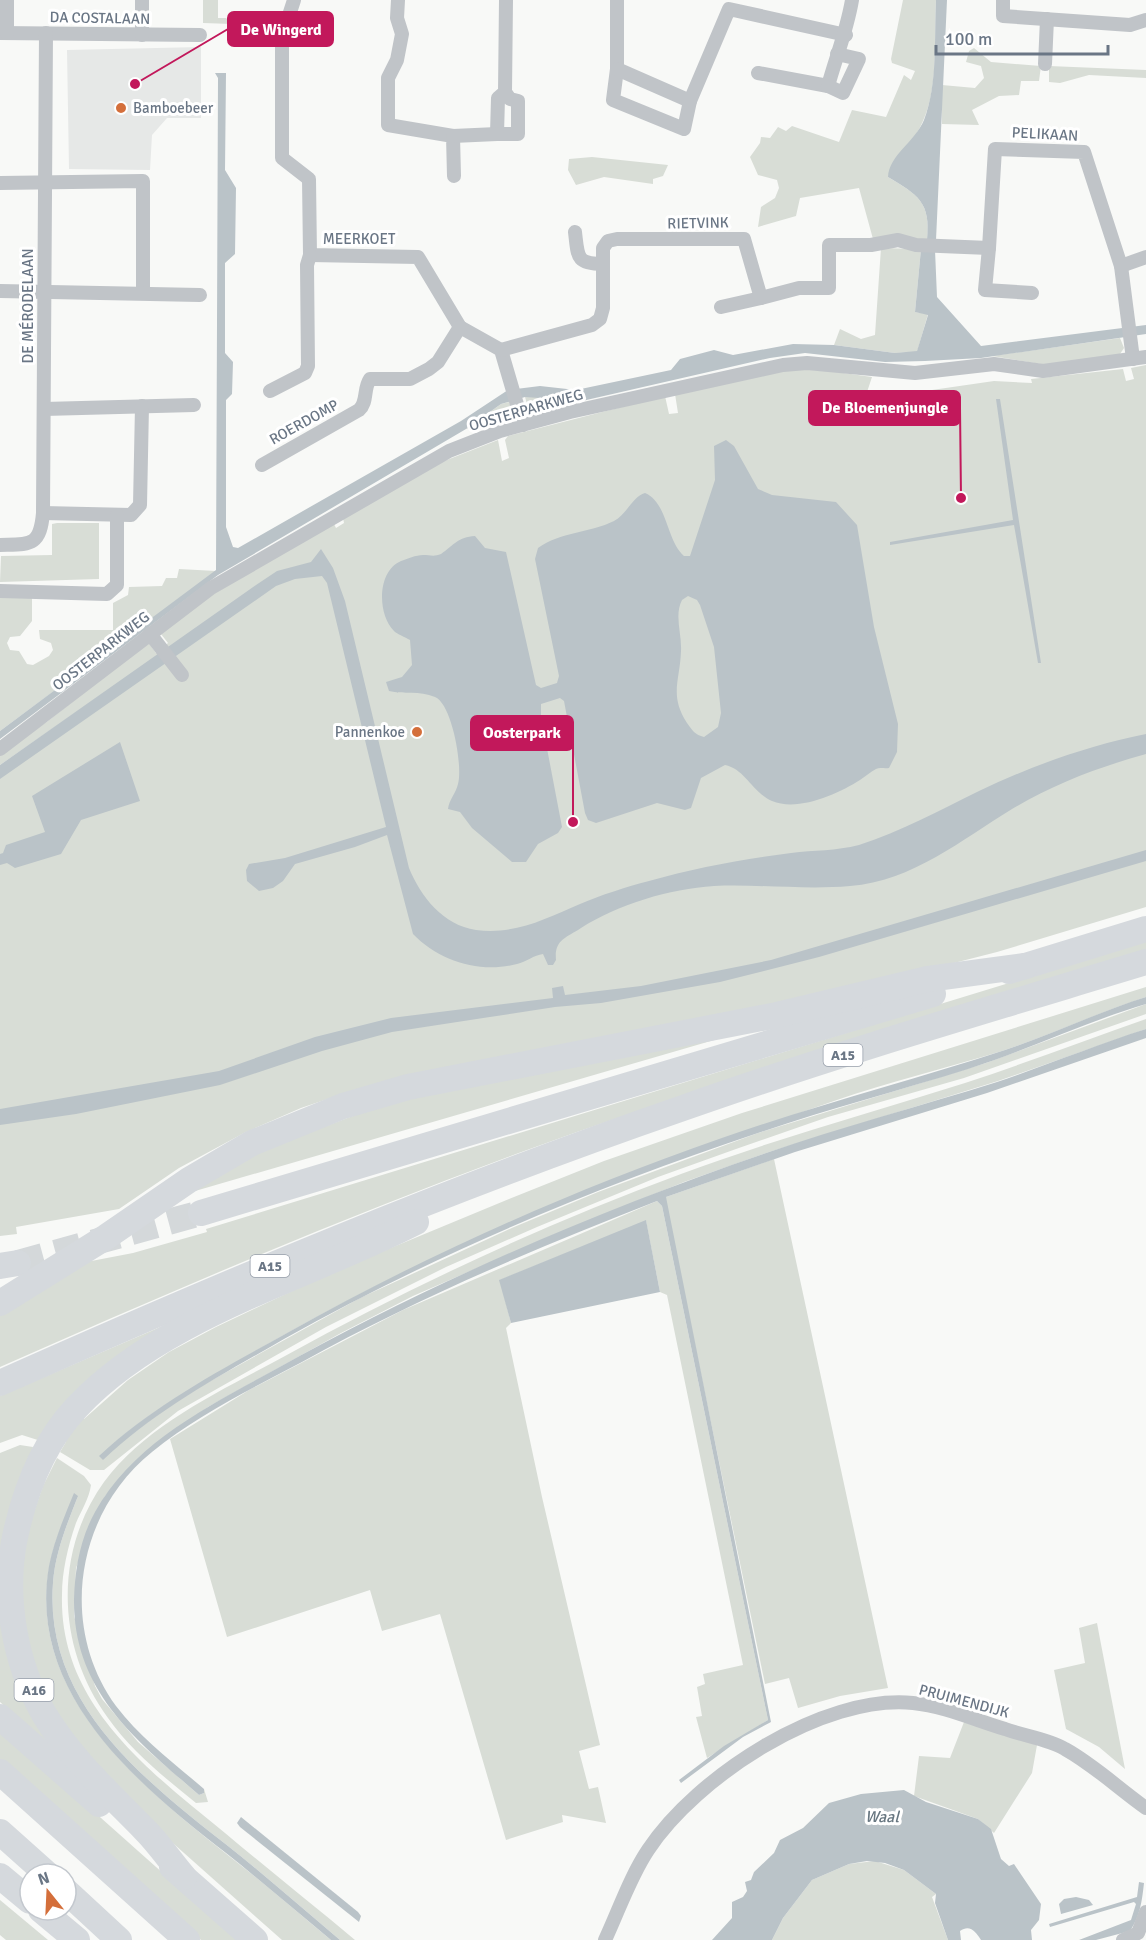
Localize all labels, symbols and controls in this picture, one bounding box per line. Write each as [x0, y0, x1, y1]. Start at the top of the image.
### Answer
street label: DA COSTALAAN [50, 8, 150, 28]
callout: De Wingerd [228, 12, 333, 46]
scale bar [936, 18, 1108, 56]
text: De Wingerd [240, 20, 322, 40]
text: 100 m [945, 28, 992, 50]
place label: Bamboebeer [133, 99, 214, 117]
marker: Bamboebeer [114, 101, 128, 115]
street label: PELIKAAN [1011, 123, 1079, 145]
street label: RIETVINK [667, 213, 729, 233]
street label: MEERKOET [323, 230, 396, 248]
street label: DE MÉRODELAAN [18, 248, 37, 364]
street label: OOSTERPARKWEG [467, 385, 585, 435]
callout: De Bloemenjungle [809, 391, 960, 425]
street label: ROERDOMP [266, 396, 342, 448]
text: De Bloemenjungle [822, 398, 948, 418]
street label: OOSTERPARKWEG [49, 608, 153, 694]
callout: Oosterpark [471, 716, 573, 750]
place label: Pannenkoe [335, 723, 405, 741]
text: Oosterpark [483, 723, 562, 743]
marker: Pannenkoe [410, 725, 424, 739]
road number: A15 [824, 1044, 862, 1066]
road number: A15 [250, 1255, 290, 1277]
road number: A16 [15, 1679, 54, 1701]
street label: PRUIMENDIJK [917, 1680, 1011, 1722]
water label: Waal [865, 1807, 900, 1827]
north arrow [18, 1862, 78, 1922]
text: N [35, 1867, 52, 1890]

